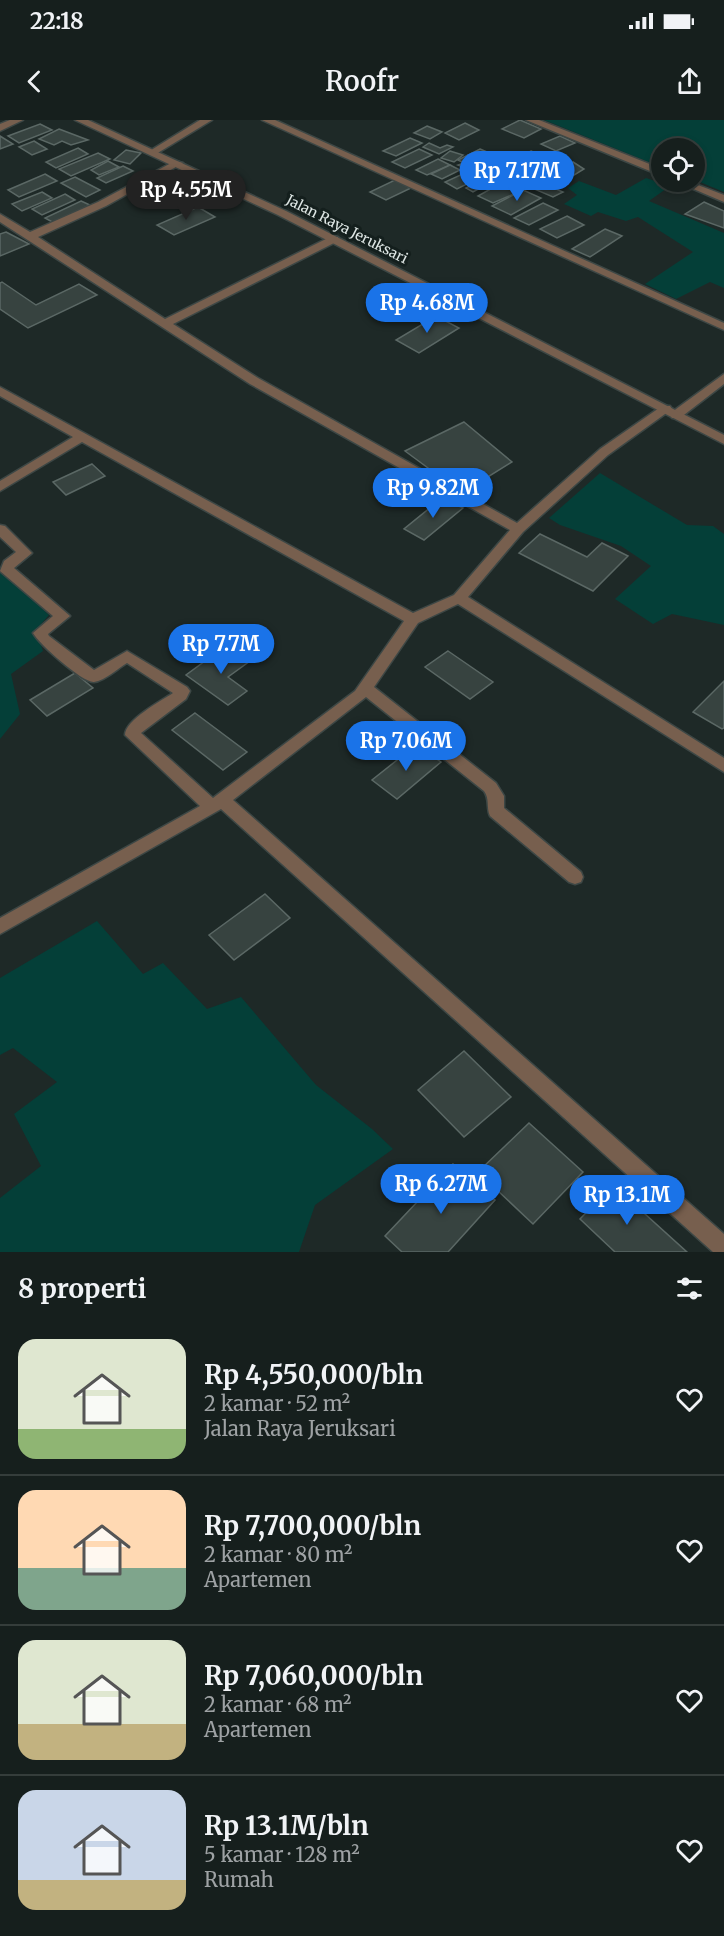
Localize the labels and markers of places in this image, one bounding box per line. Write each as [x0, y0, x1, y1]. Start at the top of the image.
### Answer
pin: Rp 7.17M [455, 151, 579, 202]
pin: Rp 4.55M [124, 170, 248, 221]
pin: Rp 4.68M [365, 283, 489, 334]
pin: Rp 9.82M [371, 468, 495, 519]
pin: Rp 7.7M [166, 624, 276, 675]
pin: Rp 7.06M [344, 721, 468, 772]
pin: Rp 6.27M [379, 1164, 503, 1215]
pin: Rp 13.1M [565, 1175, 689, 1226]

